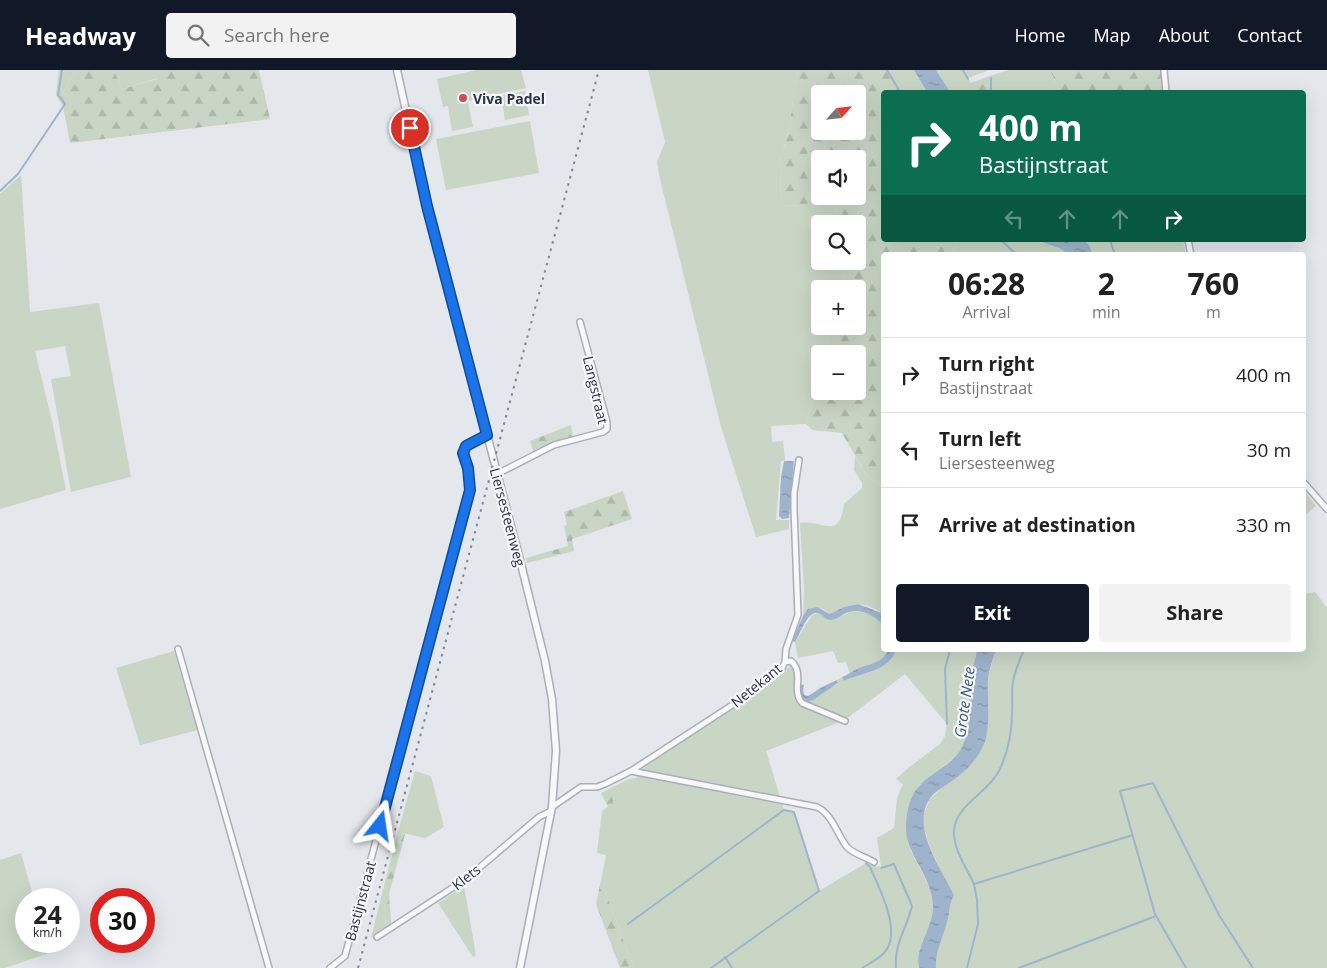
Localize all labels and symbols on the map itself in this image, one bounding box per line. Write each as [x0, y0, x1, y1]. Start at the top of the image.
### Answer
north arrow [811, 85, 866, 140]
place label: Viva Padel [473, 89, 545, 108]
marker: Viva Padel [457, 92, 469, 104]
pin [389, 107, 431, 149]
street label: Langstraat [579, 354, 613, 426]
street label: Liersesteenweg [486, 466, 530, 569]
street label: Netekant [727, 659, 785, 711]
water label: Grote Nete [949, 665, 979, 739]
position arrow [353, 799, 405, 851]
street label: Bastijnstraat [340, 859, 380, 943]
street label: Klets [448, 860, 485, 894]
speed limit sign: 30 [90, 888, 155, 953]

